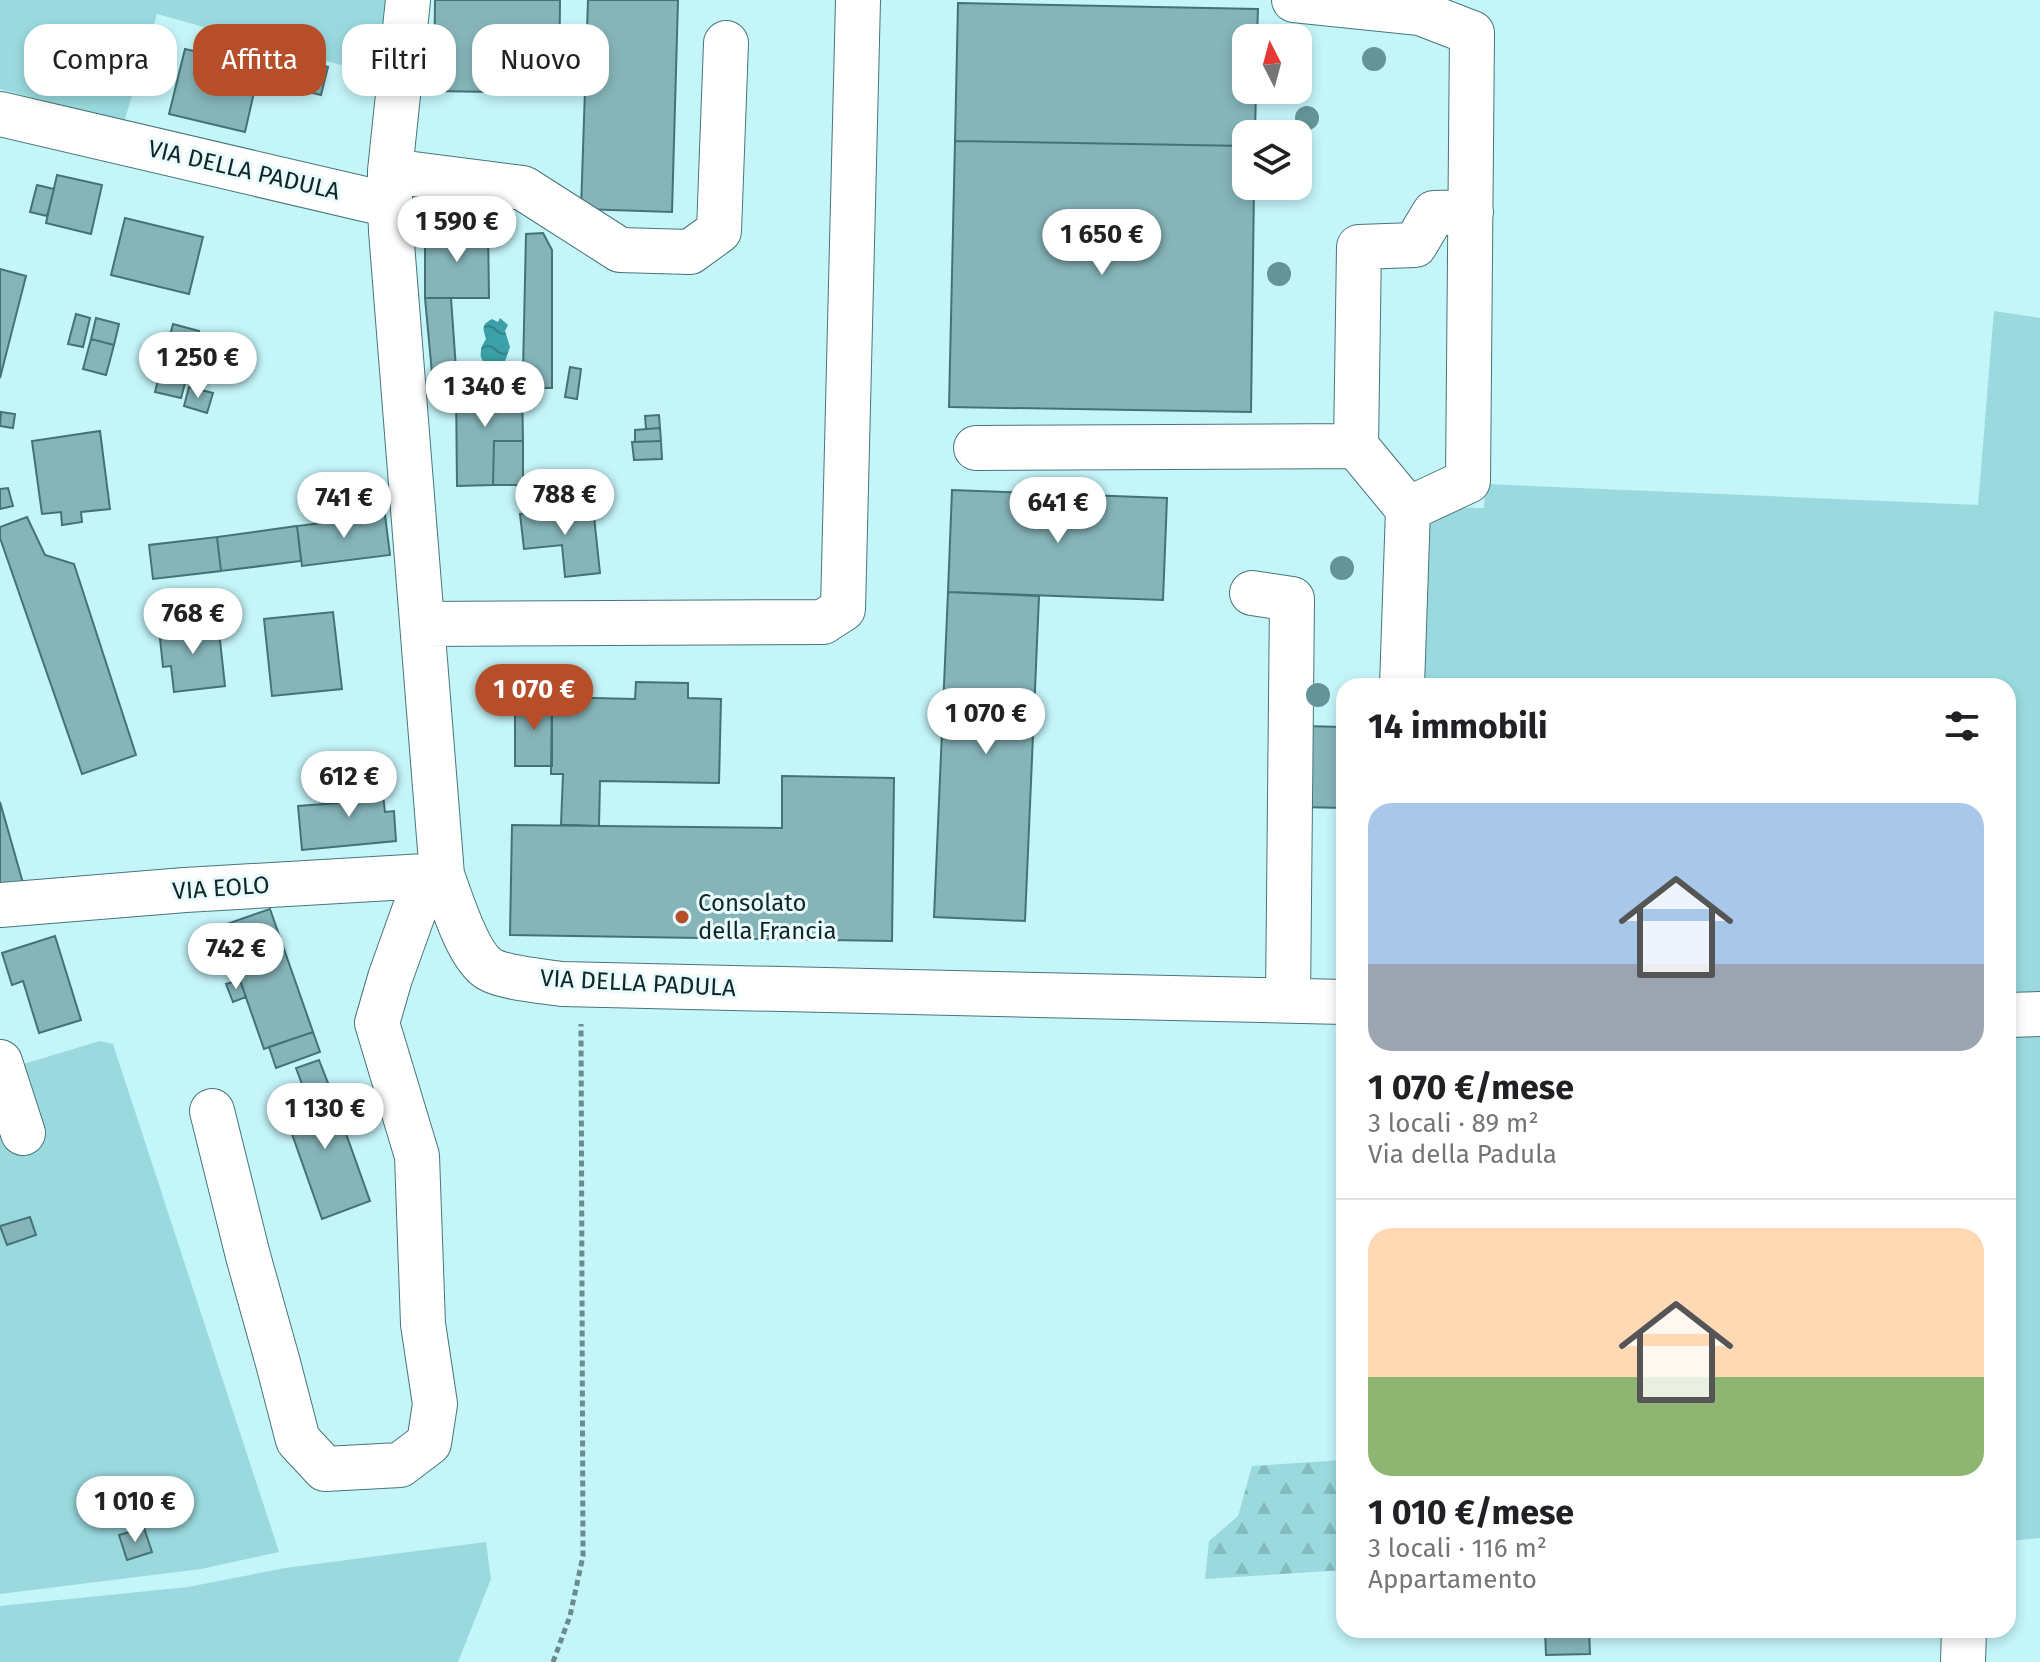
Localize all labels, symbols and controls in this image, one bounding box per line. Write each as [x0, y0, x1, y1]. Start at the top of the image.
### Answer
chip: Compra [24, 24, 177, 96]
chip: Affitta [193, 24, 326, 96]
chip: Filtri [342, 24, 456, 96]
chip: Nuovo [472, 24, 609, 96]
north arrow [1232, 24, 1312, 104]
map controls [1232, 24, 1312, 200]
button: layers [1232, 120, 1312, 200]
street label: VIA DELLA PADULA [145, 134, 343, 206]
pin: 1 590 € [383, 196, 531, 264]
text: 1 590 € [415, 206, 499, 237]
pin: 1 650 € [1028, 209, 1176, 277]
text: 1 650 € [1060, 219, 1144, 250]
pin: 1 250 € [124, 332, 272, 400]
text: 1 250 € [157, 342, 239, 373]
pin: 1 340 € [411, 361, 559, 429]
text: 1 340 € [443, 371, 527, 402]
pin: 788 € [509, 469, 621, 537]
pin: 741 € [288, 472, 400, 540]
pin: 641 € [1002, 477, 1114, 545]
text: 788 € [533, 479, 597, 510]
text: 741 € [315, 482, 373, 513]
text: 641 € [1027, 487, 1089, 518]
pin: 768 € [137, 588, 249, 656]
text: 768 € [162, 598, 225, 629]
pin: 1 070 € [460, 664, 608, 732]
text: 1 070 € [493, 674, 575, 705]
pin: 1 070 € [912, 688, 1060, 756]
text: 1 070 € [945, 698, 1027, 729]
icon: filters [1940, 704, 1984, 748]
text: 14 immobili [1368, 706, 1548, 747]
pin: 612 € [293, 751, 405, 819]
text: 612 € [319, 761, 379, 792]
icon: home [1604, 855, 1748, 999]
street label: VIA EOLO [172, 871, 270, 905]
place label: Consolato della Francia [698, 889, 837, 945]
marker: Consolato della Francia [673, 908, 691, 926]
pin: 742 € [180, 923, 292, 991]
text: 742 € [206, 933, 266, 964]
street label: VIA DELLA PADULA [539, 964, 737, 1002]
text: 1 070 €/mese [1368, 1067, 1574, 1108]
pin: 1 130 € [251, 1083, 399, 1151]
text: 1 130 € [285, 1093, 365, 1124]
text: 3 locali · 89 m² [1368, 1108, 1539, 1139]
text: Via della Padula [1368, 1139, 1557, 1170]
icon: home [1604, 1280, 1748, 1424]
pin: 1 010 € [61, 1476, 209, 1544]
text: 1 010 € [94, 1486, 176, 1517]
text: 1 010 €/mese [1368, 1492, 1574, 1533]
text: 3 locali · 116 m² [1368, 1533, 1547, 1564]
text: Appartamento [1368, 1564, 1537, 1595]

